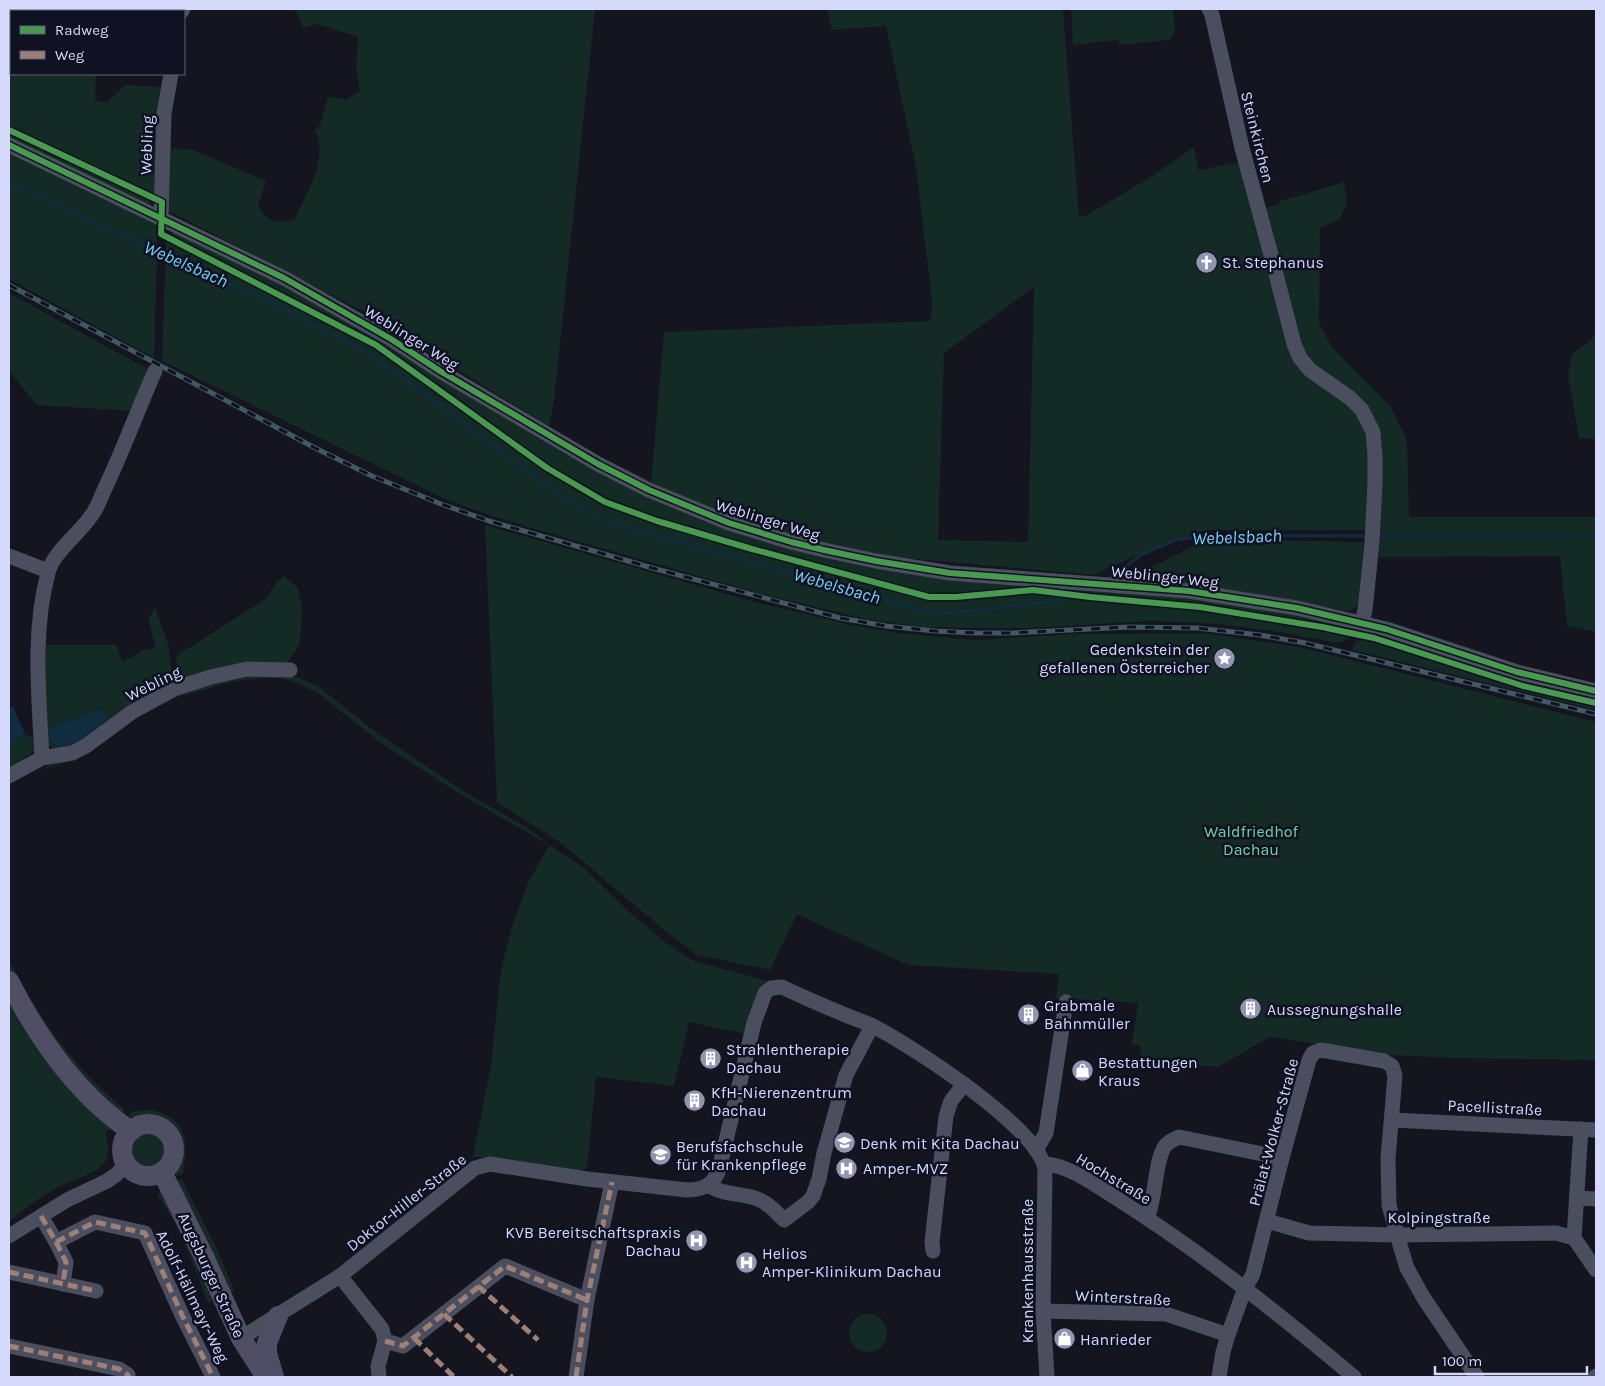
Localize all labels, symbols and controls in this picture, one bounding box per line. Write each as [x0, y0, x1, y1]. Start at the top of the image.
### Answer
legend [10, 10, 185, 75]
text: Radweg [55, 21, 109, 39]
text: Weg [55, 46, 85, 64]
street label: Steinkirchen [1237, 89, 1278, 185]
street label: Webling [136, 115, 157, 175]
water label: Webelsbach [141, 236, 231, 292]
church icon: St. Stephanus [1194, 250, 1218, 274]
place label: St. Stephanus [1222, 253, 1324, 272]
street label: Weblinger Weg [361, 301, 463, 374]
street label: Weblinger Weg [713, 495, 822, 544]
water label: Webelsbach [1192, 524, 1282, 550]
street label: Weblinger Weg [1110, 561, 1220, 592]
water label: Webelsbach [791, 563, 883, 609]
place label: Gedenkstein der gefallenen Österreicher [1040, 640, 1209, 677]
place icon: Gedenkstein der gefallenen Österreicher [1213, 646, 1237, 670]
street label: Webling [122, 662, 184, 705]
park label: Waldfriedhof Dachau [1204, 822, 1299, 859]
place label: Grabmale Bahnmüller [1044, 996, 1130, 1033]
building icon: Aussegnungshalle [1239, 997, 1263, 1021]
place label: Aussegnungshalle [1267, 1000, 1402, 1019]
building icon: Grabmale Bahnmüller [1016, 1002, 1040, 1026]
place label: Strahlentherapie Dachau [726, 1040, 849, 1077]
building icon: Strahlentherapie Dachau [698, 1046, 722, 1070]
place label: Bestattungen Kraus [1098, 1053, 1198, 1090]
street label: Prälat-Wolker-Straße [1245, 1056, 1302, 1208]
shop icon: Bestattungen Kraus [1070, 1059, 1094, 1083]
place label: KfH-Nierenzentrum Dachau [711, 1083, 852, 1120]
building icon: KfH-Nierenzentrum Dachau [683, 1089, 707, 1113]
street label: Pacellistraße [1447, 1096, 1543, 1119]
school or university icon: Denk mit Kita Dachau [832, 1131, 856, 1155]
place label: Denk mit Kita Dachau [860, 1134, 1020, 1153]
place label: Berufsfachschule für Krankenpflege [676, 1137, 806, 1174]
school or university icon: Berufsfachschule für Krankenpflege [648, 1143, 672, 1167]
street label: Hochstraße [1073, 1149, 1155, 1208]
street label: Doktor-Hiller-Straße [343, 1150, 470, 1255]
hospital icon: Amper-MVZ [835, 1156, 859, 1180]
place label: Amper-MVZ [863, 1159, 948, 1178]
street label: Krankenhausstraße [1018, 1199, 1037, 1343]
street label: Kolpingstraße [1388, 1208, 1490, 1227]
street label: Augsburger Straße [174, 1209, 249, 1341]
place label: KVB Bereitschaftspraxis Dachau [505, 1223, 681, 1260]
street label: Adolf-Hällmayr-Weg [152, 1227, 233, 1366]
hospital icon: KVB Bereitschaftspraxis Dachau [685, 1229, 709, 1253]
place label: Helios Amper-Klinikum Dachau [762, 1244, 942, 1281]
hospital icon: Helios Amper-Klinikum Dachau [734, 1250, 758, 1274]
street label: Winterstraße [1075, 1286, 1171, 1309]
shop icon: Hanrieder [1052, 1327, 1076, 1351]
place label: Hanrieder [1080, 1330, 1152, 1349]
scale bar [1435, 1344, 1588, 1376]
text: 100 m [1442, 1352, 1482, 1370]

